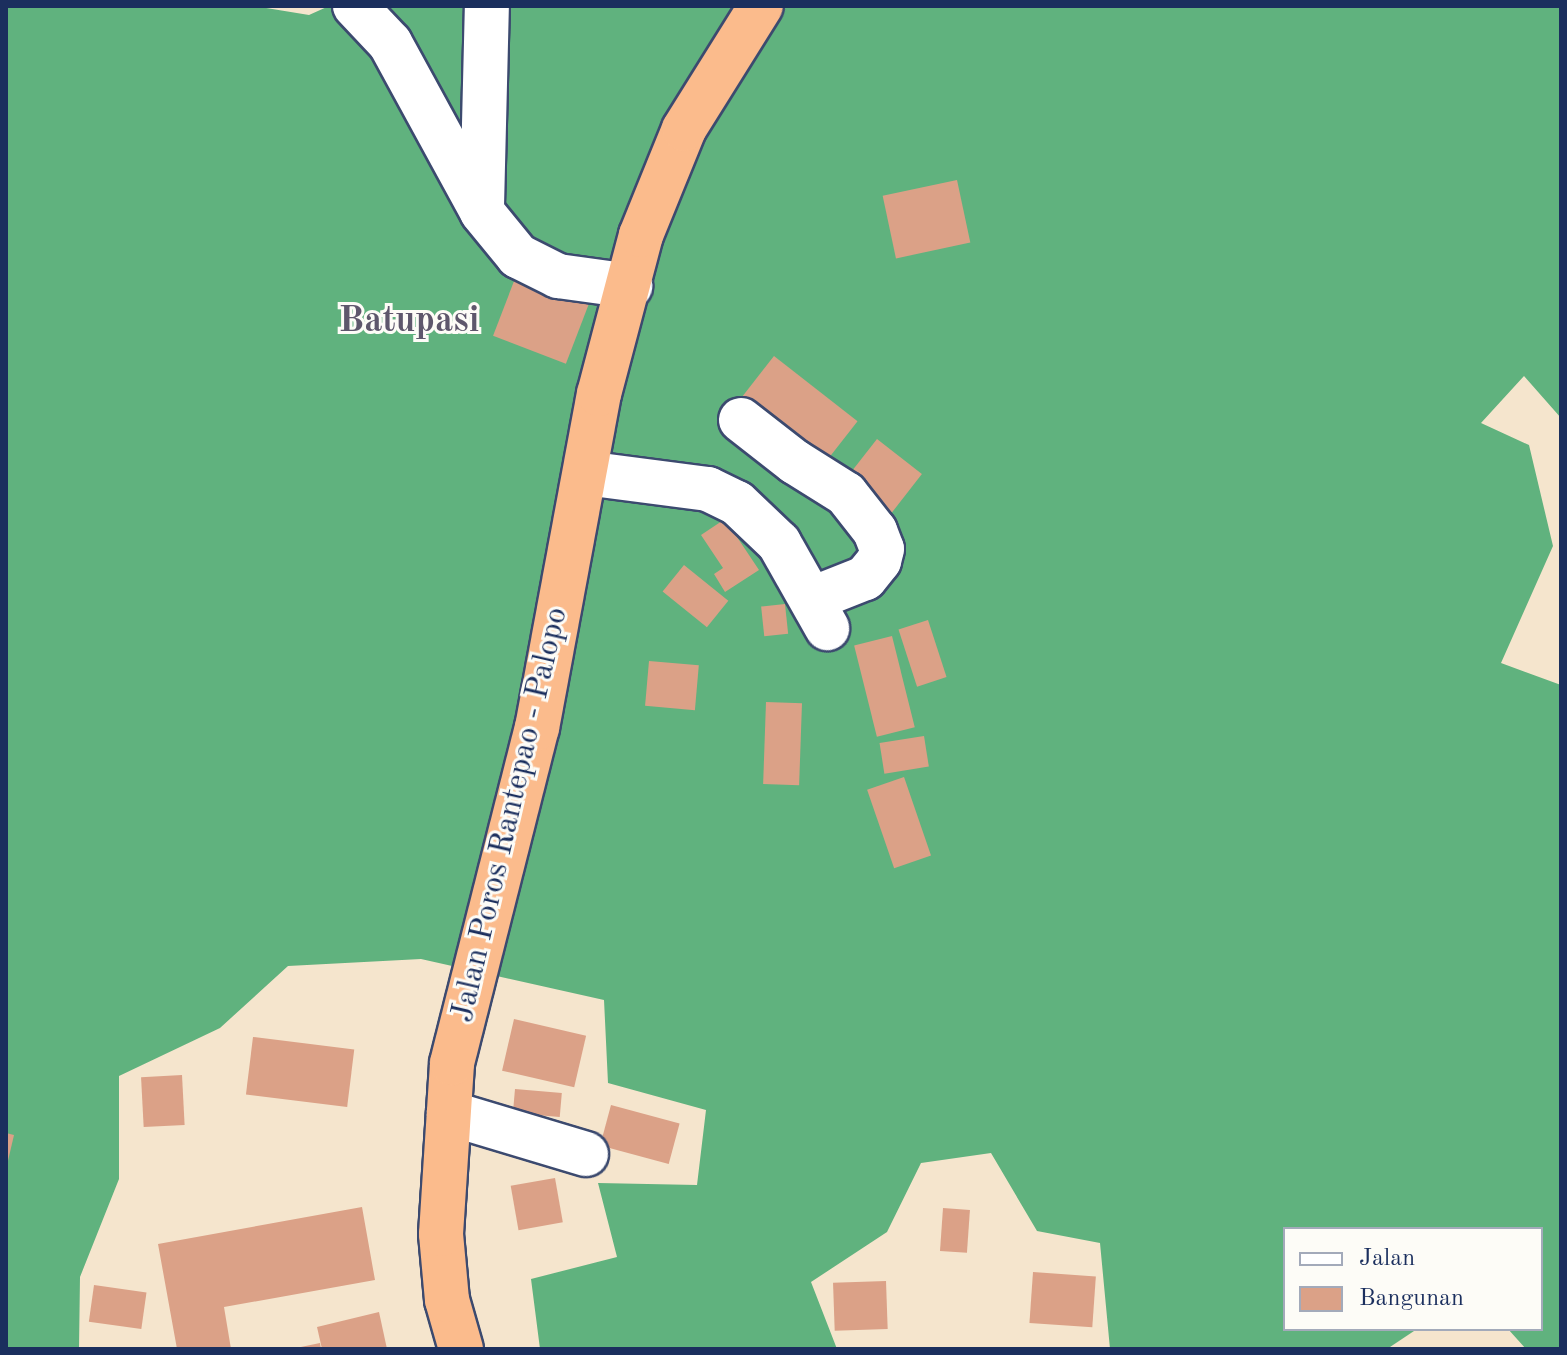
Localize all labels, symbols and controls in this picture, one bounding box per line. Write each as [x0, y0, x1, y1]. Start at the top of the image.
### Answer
district label: Batupasi [339, 301, 479, 345]
street label: Jalan Poros Rantepao - Palopo [445, 604, 577, 1026]
legend [1283, 1227, 1543, 1331]
text: Jalan [1359, 1247, 1415, 1271]
text: Bangunan [1359, 1287, 1464, 1311]

